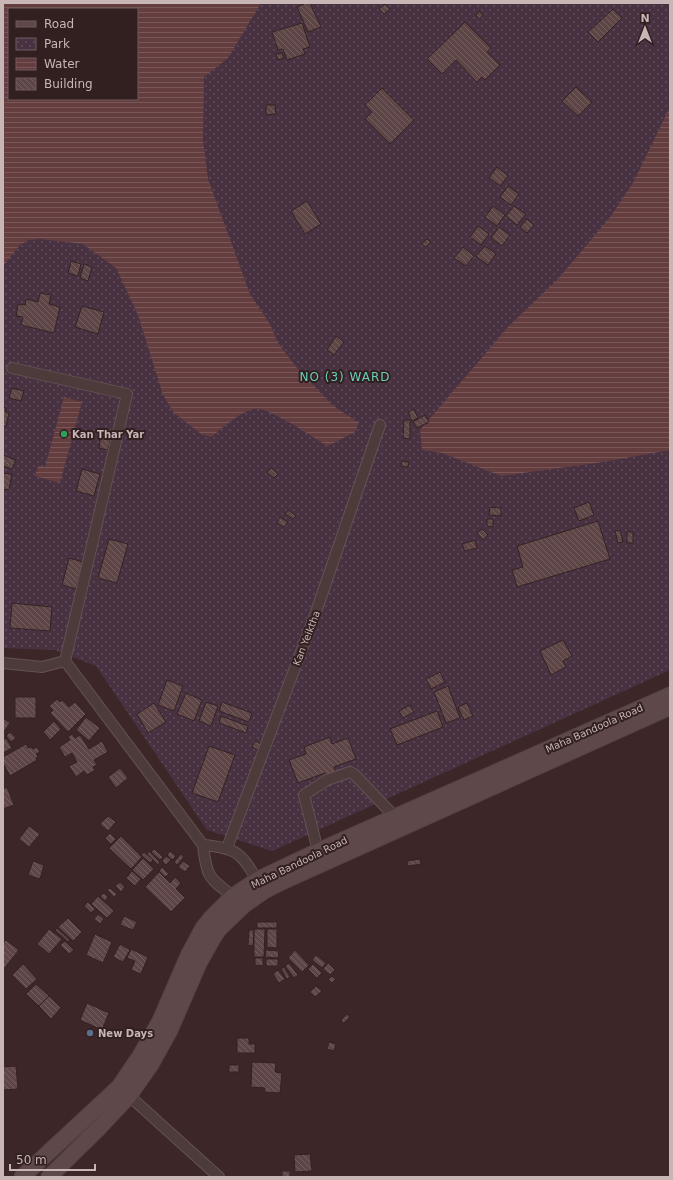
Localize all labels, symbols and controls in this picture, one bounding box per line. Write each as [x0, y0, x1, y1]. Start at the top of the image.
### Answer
legend [8, 8, 138, 100]
north arrow [625, 8, 665, 48]
text: N [640, 12, 650, 25]
text: Road [44, 17, 74, 31]
text: Park [44, 37, 70, 51]
text: Water [44, 57, 80, 71]
text: Building [44, 77, 93, 91]
district label: NO (3) WARD [299, 370, 391, 384]
marker: Kan Thar Yar [59, 429, 69, 439]
place label: Kan Thar Yar [72, 429, 144, 440]
street label: Kan Yeiktha [291, 609, 322, 667]
street label: Maha Bandoola Road [544, 702, 645, 755]
street label: Maha Bandoola Road [249, 834, 349, 891]
marker: New Days [85, 1028, 95, 1038]
place label: New Days [98, 1028, 153, 1039]
scale bar [10, 1146, 95, 1172]
text: 50 m [16, 1153, 47, 1167]

